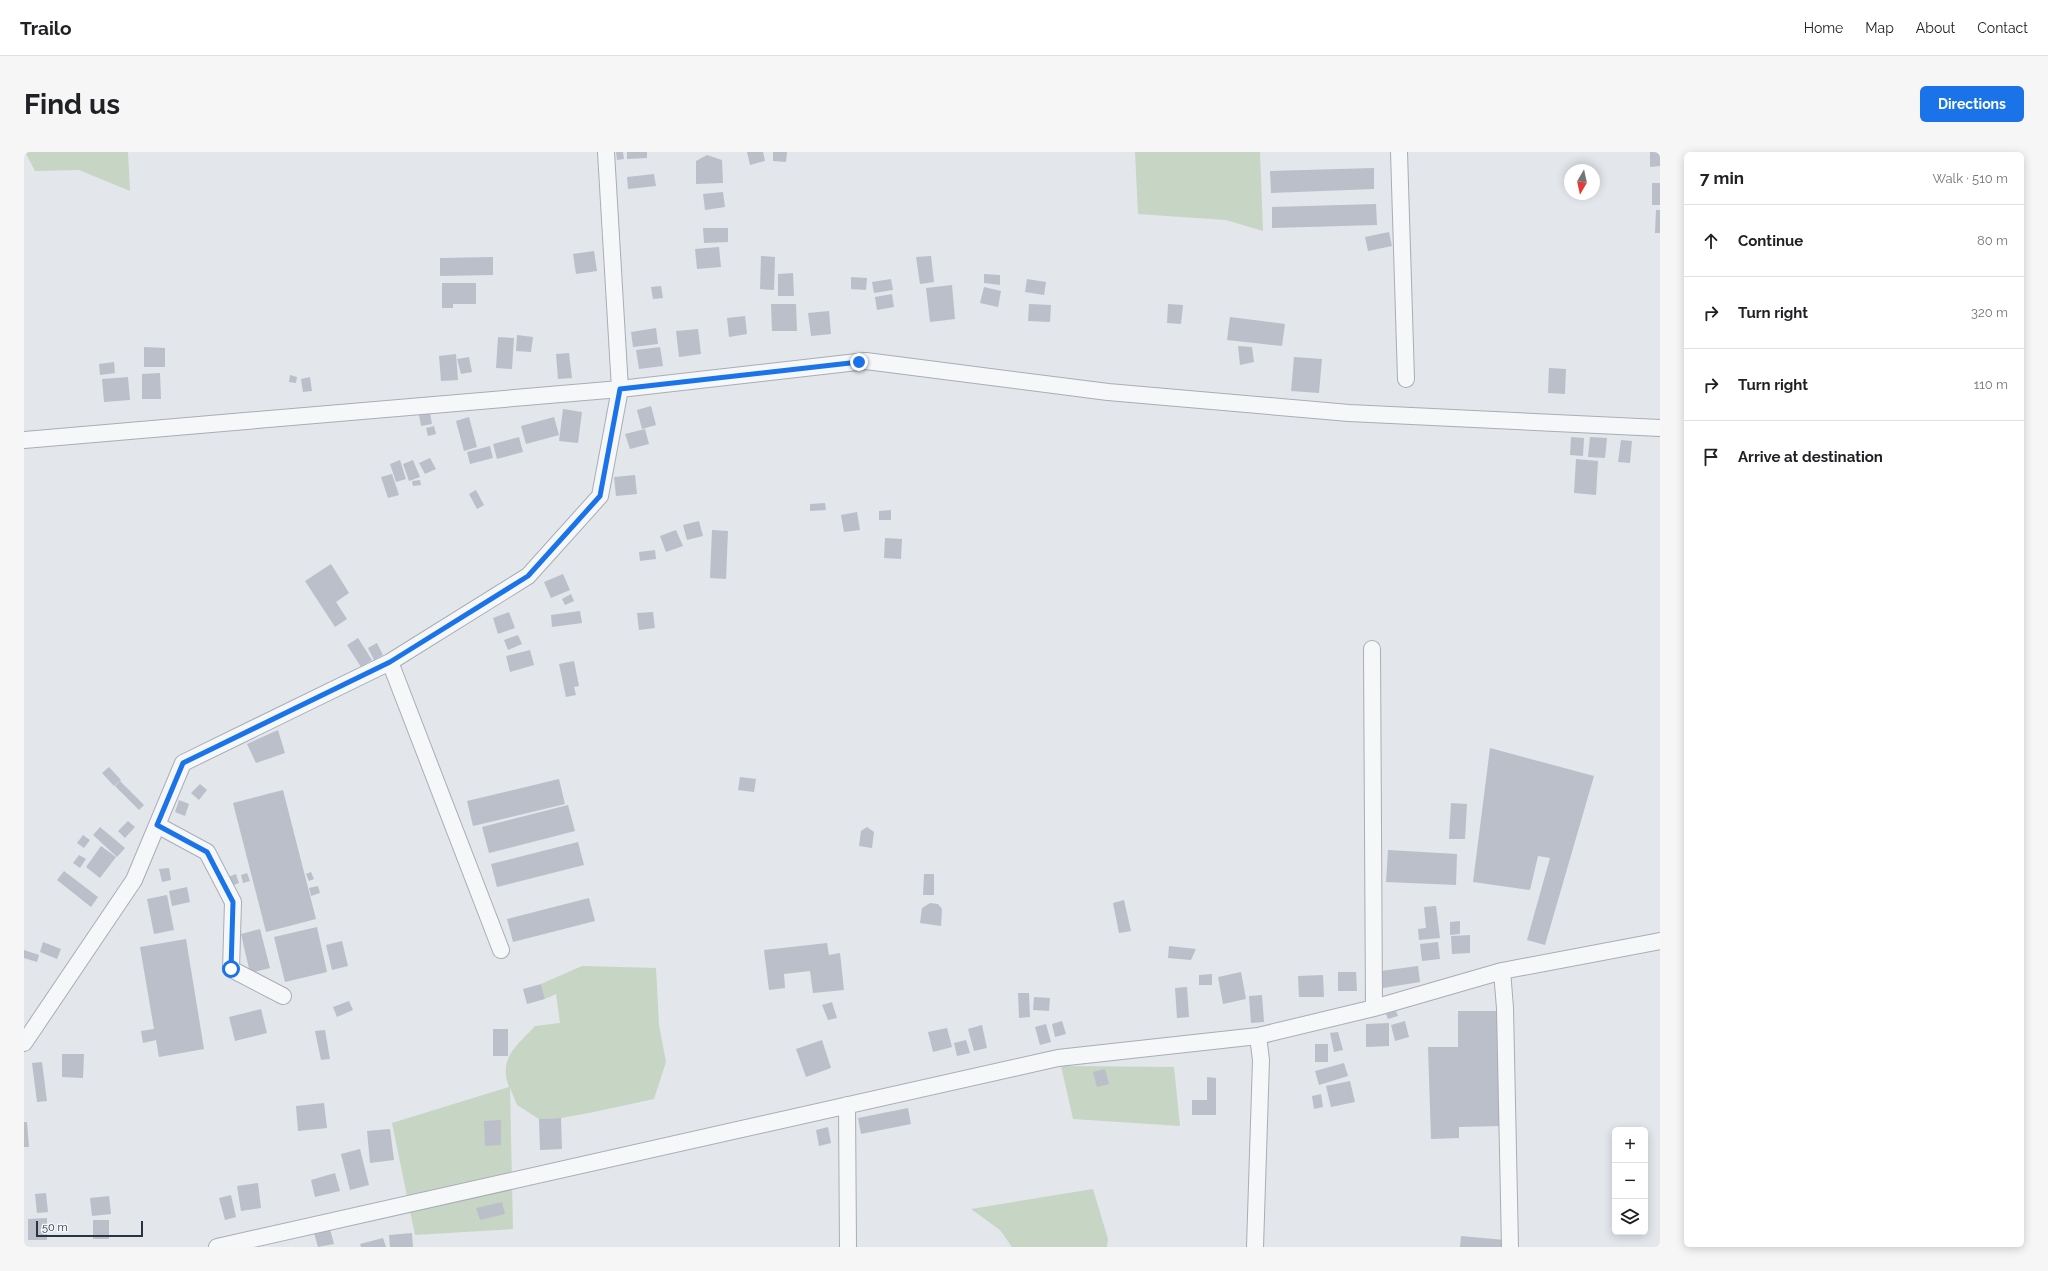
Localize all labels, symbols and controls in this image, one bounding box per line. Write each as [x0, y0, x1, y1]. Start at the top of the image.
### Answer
text: Trailo [20, 17, 71, 39]
text: Home [1804, 20, 1843, 36]
text: Map [1865, 20, 1894, 36]
text: About [1916, 20, 1955, 36]
text: Contact [1977, 20, 2028, 36]
button: Directions [1920, 86, 2024, 122]
text: Find us [24, 88, 120, 121]
north arrow [1564, 164, 1600, 200]
text: 7 min [1700, 168, 1744, 188]
text: Walk · 510 m [1933, 171, 2008, 186]
icon: ahead [1700, 230, 1722, 252]
text: Continue [1738, 232, 1803, 250]
text: 80 m [1977, 233, 2008, 248]
icon: right [1700, 302, 1722, 324]
text: Turn right [1738, 304, 1808, 322]
text: 320 m [1971, 305, 2008, 320]
route end [850, 353, 868, 371]
icon: right [1700, 374, 1722, 396]
text: Turn right [1738, 376, 1808, 394]
text: 110 m [1974, 377, 2008, 392]
icon: arrive [1700, 446, 1722, 468]
text: Arrive at destination [1738, 448, 1883, 466]
route start [222, 960, 240, 978]
map controls [1612, 1127, 1648, 1235]
button: + [1612, 1127, 1648, 1163]
button: − [1612, 1163, 1648, 1199]
button: layers [1612, 1199, 1648, 1235]
scale bar [36, 1219, 143, 1238]
text: 50 m [42, 1221, 68, 1234]

